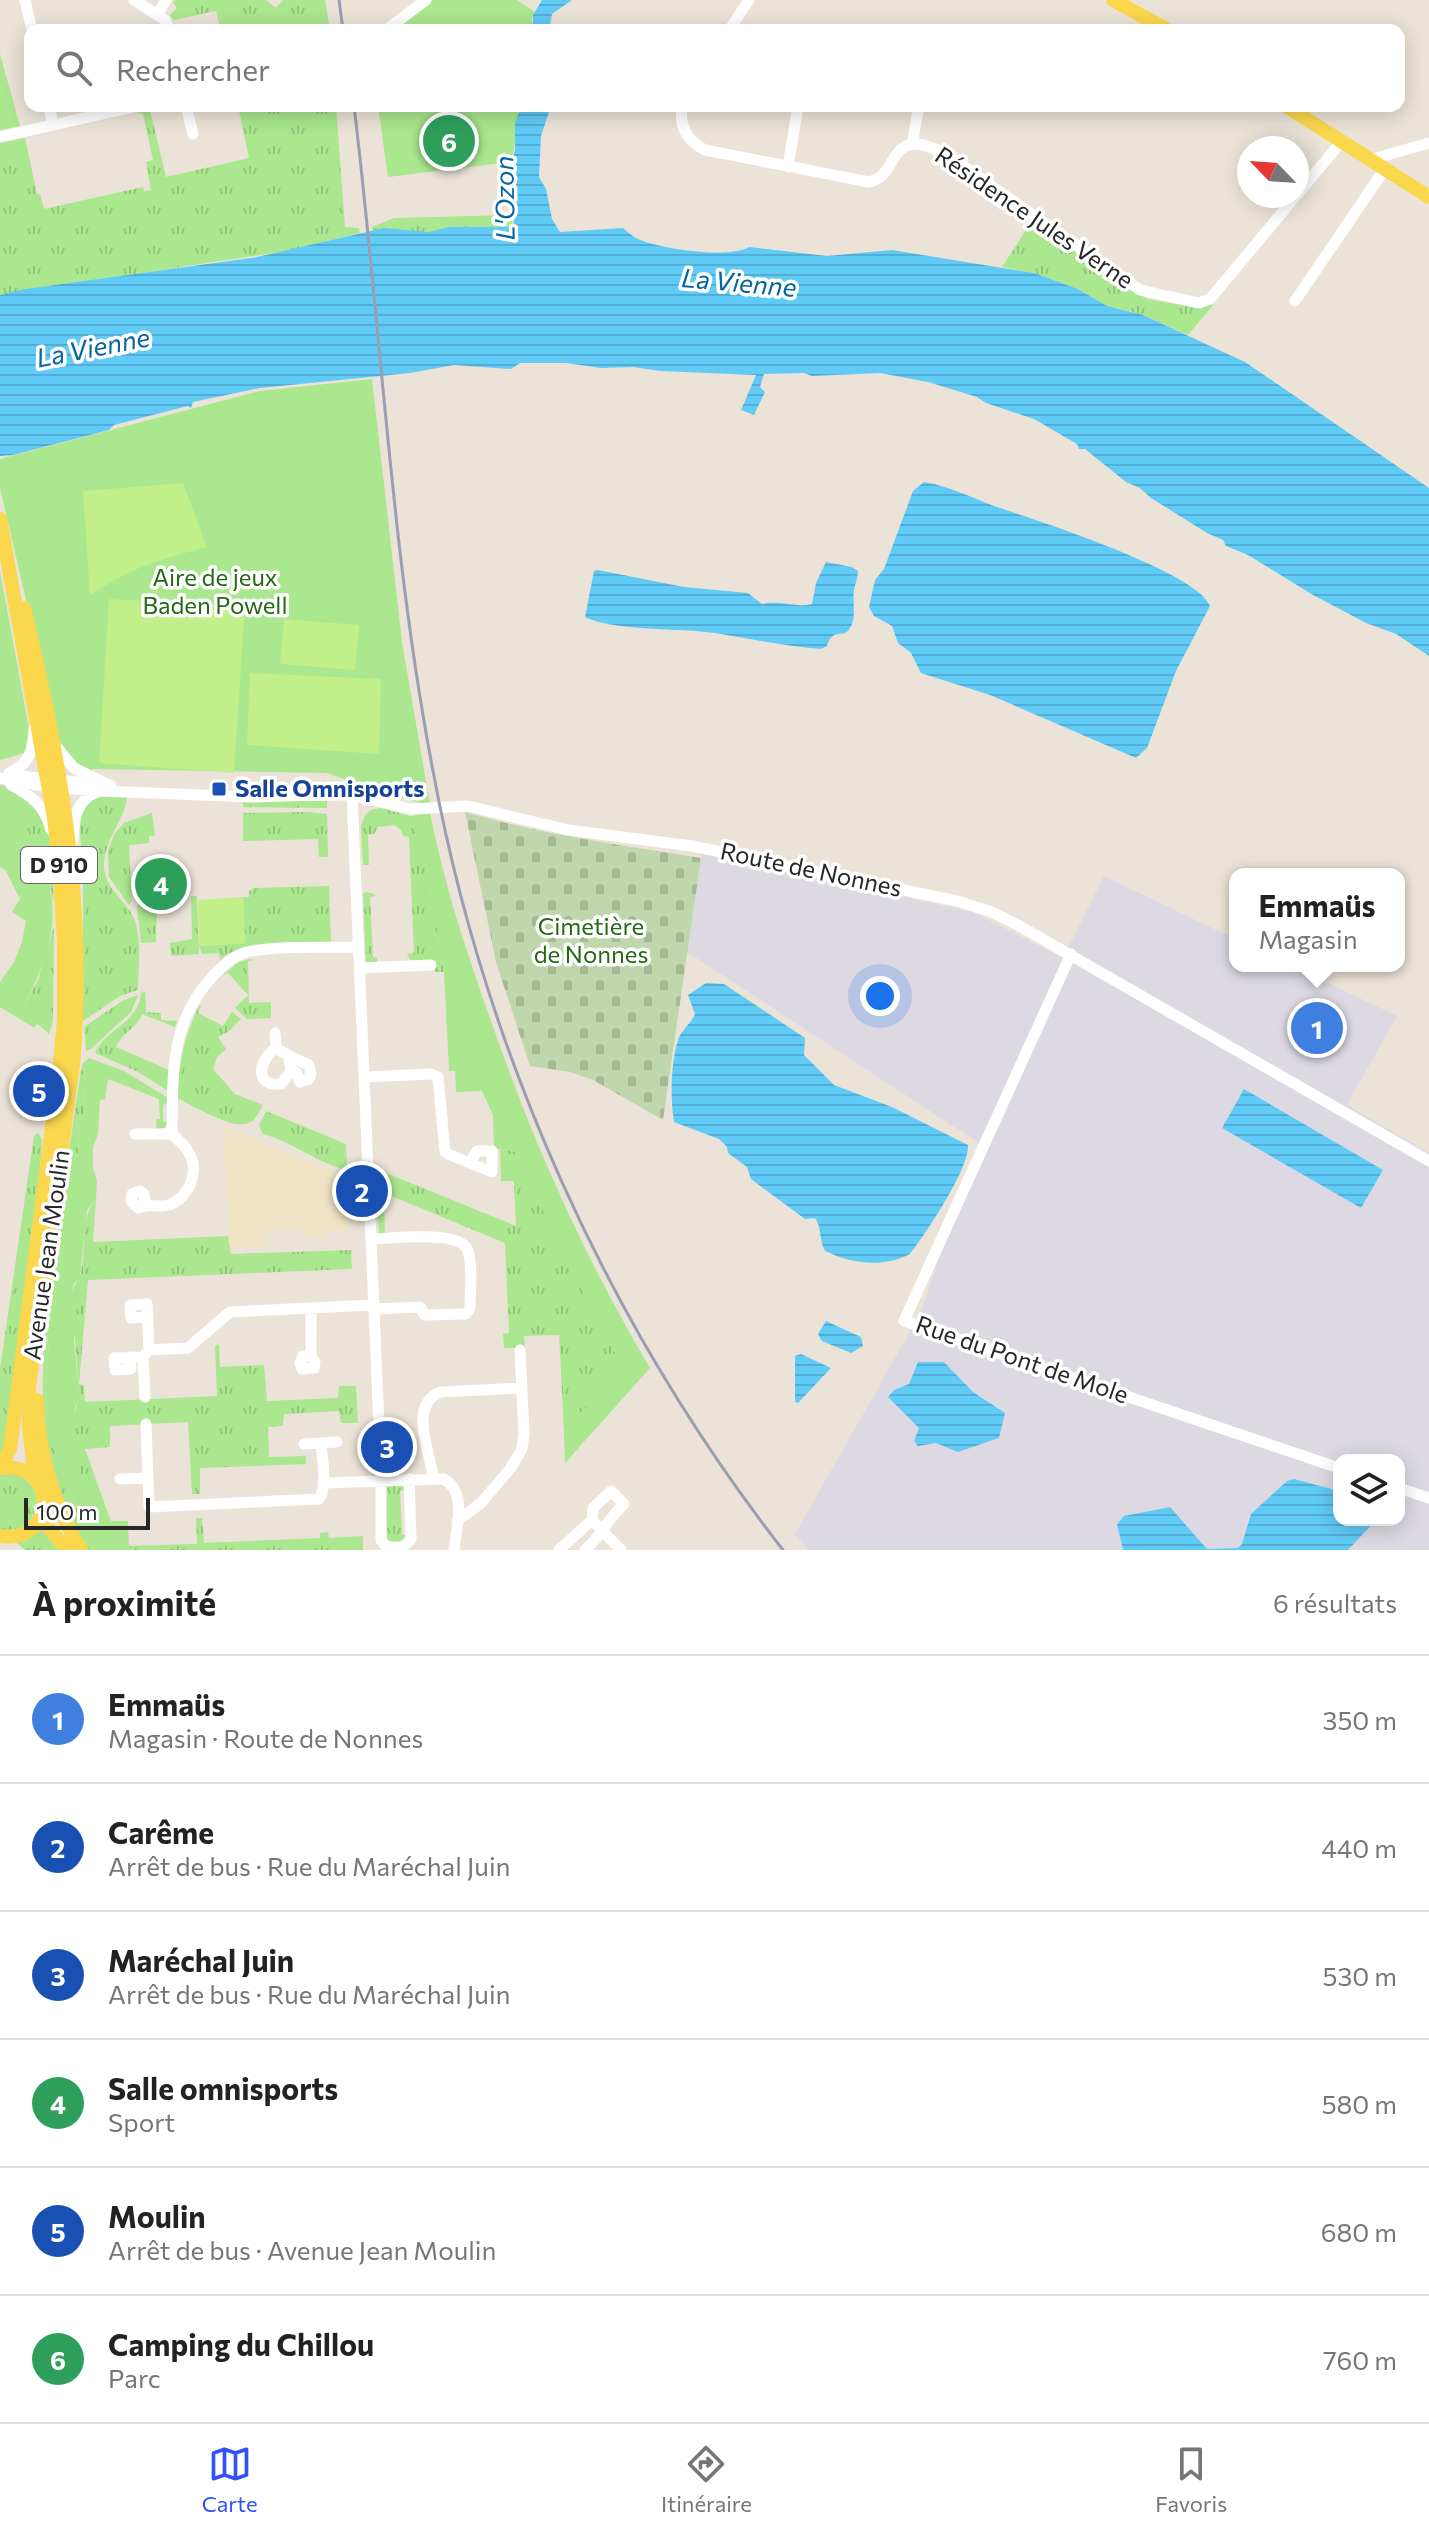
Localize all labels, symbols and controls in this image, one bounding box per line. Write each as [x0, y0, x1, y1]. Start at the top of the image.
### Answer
search box [24, 24, 1405, 112]
icon: search [52, 46, 96, 90]
text: Rechercher [116, 50, 270, 87]
pin: 6 [423, 111, 475, 171]
north arrow [1237, 136, 1309, 208]
street label: Résidence Jules Verne [930, 140, 1139, 294]
water label: L'Ozon [487, 155, 520, 241]
water label: La Vienne [680, 261, 798, 302]
water label: La Vienne [33, 320, 152, 373]
park label: Aire de jeux Baden Powell [142, 562, 288, 619]
place label: Salle Omnisports [235, 773, 424, 802]
marker: Salle Omnisports [210, 780, 228, 798]
street label: Route de Nonnes [718, 835, 905, 902]
road number: D 910 [21, 847, 97, 883]
pin: 4 [135, 854, 187, 914]
popup [1229, 868, 1405, 972]
text: Emmaüs [1258, 886, 1376, 923]
park label: Cimetière de Nonnes [534, 911, 648, 968]
text: Magasin [1258, 923, 1358, 954]
your location [860, 976, 900, 1016]
pin: 1 [1291, 998, 1343, 1058]
pin: 5 [13, 1061, 65, 1121]
street label: Avenue Jean Moulin [16, 1148, 75, 1362]
pin: 2 [336, 1161, 388, 1221]
street label: Rue du Pont de Mole [912, 1309, 1133, 1409]
pin: 3 [361, 1417, 413, 1477]
map controls [1333, 1454, 1405, 1526]
button: layers [1333, 1454, 1405, 1526]
scale bar [24, 1494, 150, 1530]
text: 100 m [36, 1498, 98, 1525]
text: À proximité [32, 1581, 216, 1623]
text: 6 résultats [1273, 1587, 1397, 1618]
text: Emmaüs [108, 1685, 225, 1722]
text: 1 [52, 1704, 64, 1735]
text: 350 m [1323, 1704, 1397, 1735]
text: Magasin · Route de Nonnes [108, 1722, 423, 1753]
text: Carême [108, 1813, 214, 1850]
text: 2 [51, 1832, 65, 1863]
text: 440 m [1321, 1832, 1397, 1863]
text: Arrêt de bus · Rue du Maréchal Juin [108, 1850, 510, 1881]
text: Maréchal Juin [108, 1941, 294, 1978]
text: 3 [50, 1960, 66, 1991]
text: 530 m [1323, 1960, 1397, 1991]
text: Arrêt de bus · Rue du Maréchal Juin [108, 1978, 510, 2009]
text: Salle omnisports [108, 2069, 338, 2106]
text: 4 [50, 2088, 66, 2119]
text: 580 m [1322, 2088, 1397, 2119]
text: Sport [108, 2106, 175, 2137]
text: Moulin [108, 2197, 206, 2234]
text: 5 [50, 2216, 66, 2247]
text: 680 m [1321, 2216, 1397, 2247]
text: Arrêt de bus · Avenue Jean Moulin [108, 2234, 496, 2265]
text: Camping du Chillou [108, 2325, 374, 2362]
text: 6 [50, 2344, 66, 2375]
text: 760 m [1323, 2344, 1397, 2375]
text: Parc [108, 2362, 161, 2393]
tab: Carte [202, 2442, 258, 2517]
tab: Itinéraire [661, 2442, 752, 2517]
tab: Favoris [1155, 2442, 1227, 2517]

